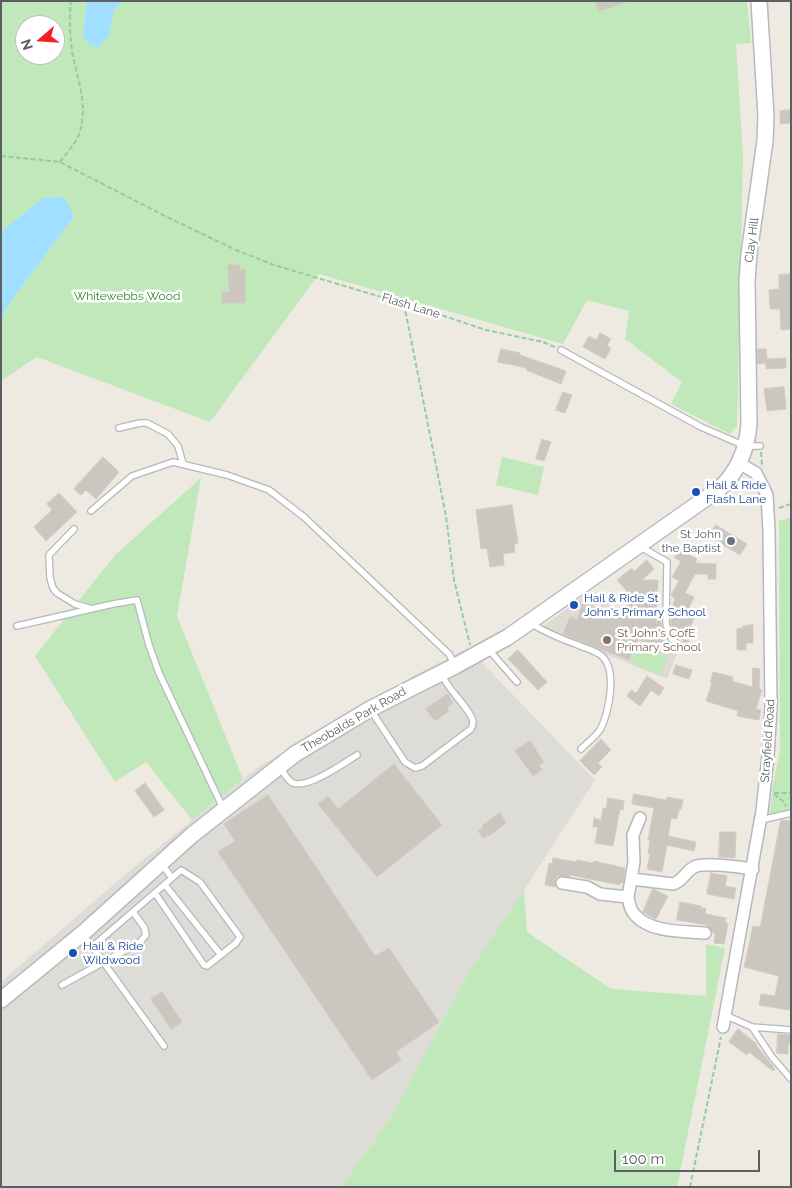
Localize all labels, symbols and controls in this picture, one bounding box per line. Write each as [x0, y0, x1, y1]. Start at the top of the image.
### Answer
north arrow [15, 15, 65, 65]
text: N [17, 37, 36, 52]
street label: Clay Hill [742, 217, 762, 263]
park label: Whitewebbs Wood [74, 289, 180, 303]
street label: Flash Lane [380, 290, 442, 322]
place label: Hail & Ride Flash Lane [706, 478, 766, 506]
marker: Hail & Ride Flash Lane [690, 486, 702, 498]
place label: St John the Baptist [662, 527, 721, 555]
marker: St John the Baptist [725, 535, 737, 547]
place label: Hail & Ride St John's Primary School [584, 591, 706, 619]
marker: Hail & Ride St John's Primary School [568, 599, 580, 611]
place label: St John's CofE Primary School [617, 626, 701, 654]
marker: St John's CofE Primary School [601, 634, 613, 646]
street label: Theobalds Park Road [299, 684, 409, 756]
street label: Strayfield Road [758, 699, 778, 783]
place label: Hail & Ride Wildwood [83, 939, 143, 967]
marker: Hail & Ride Wildwood [67, 947, 79, 959]
scale bar [617, 1140, 763, 1172]
text: 100 m [622, 1150, 664, 1168]

